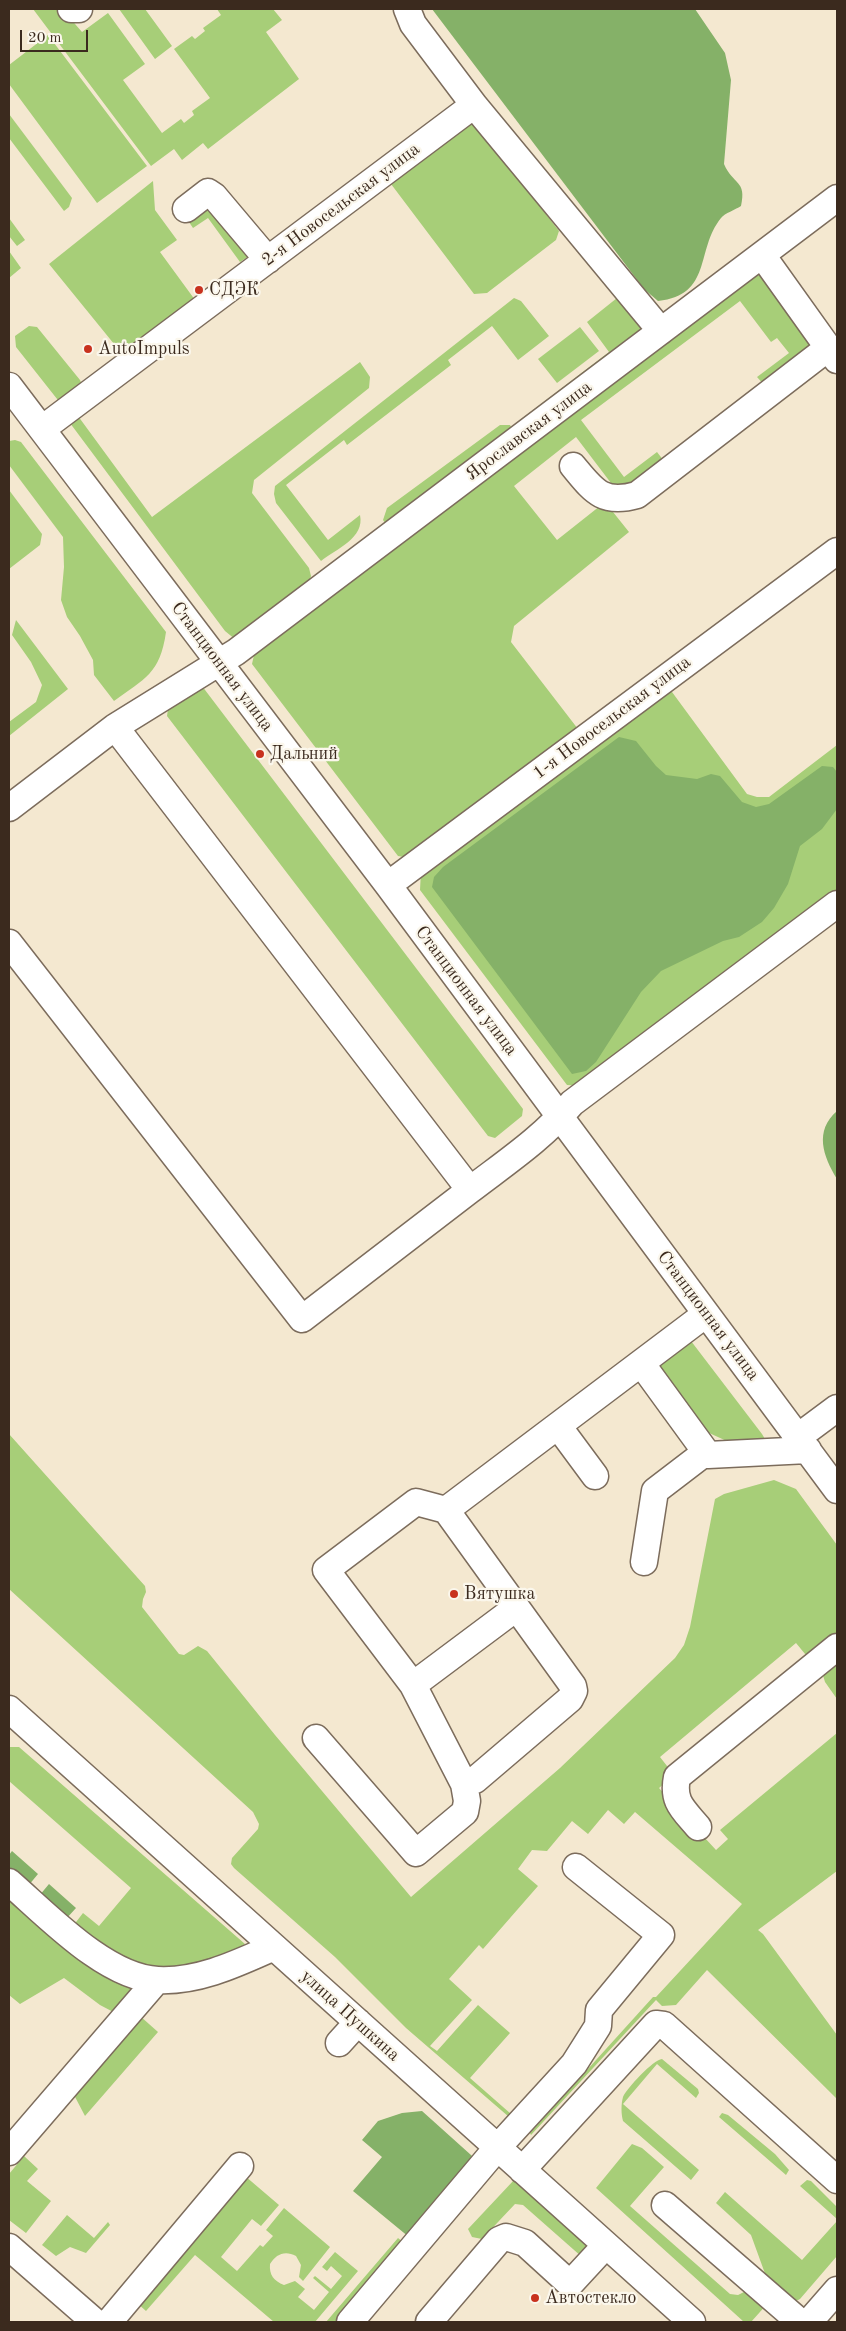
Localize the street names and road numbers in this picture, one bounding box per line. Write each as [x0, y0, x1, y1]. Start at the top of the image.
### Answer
street label: 2-я Новосельская улица [258, 139, 424, 271]
street label: Ярославская улица [462, 377, 596, 485]
street label: Станционная улица [166, 598, 278, 736]
street label: 1-я Новосельская улица [529, 652, 695, 784]
street label: Станционная улица [410, 922, 522, 1060]
street label: Станционная улица [652, 1247, 764, 1385]
street label: улица Пушкина [296, 1966, 404, 2066]

